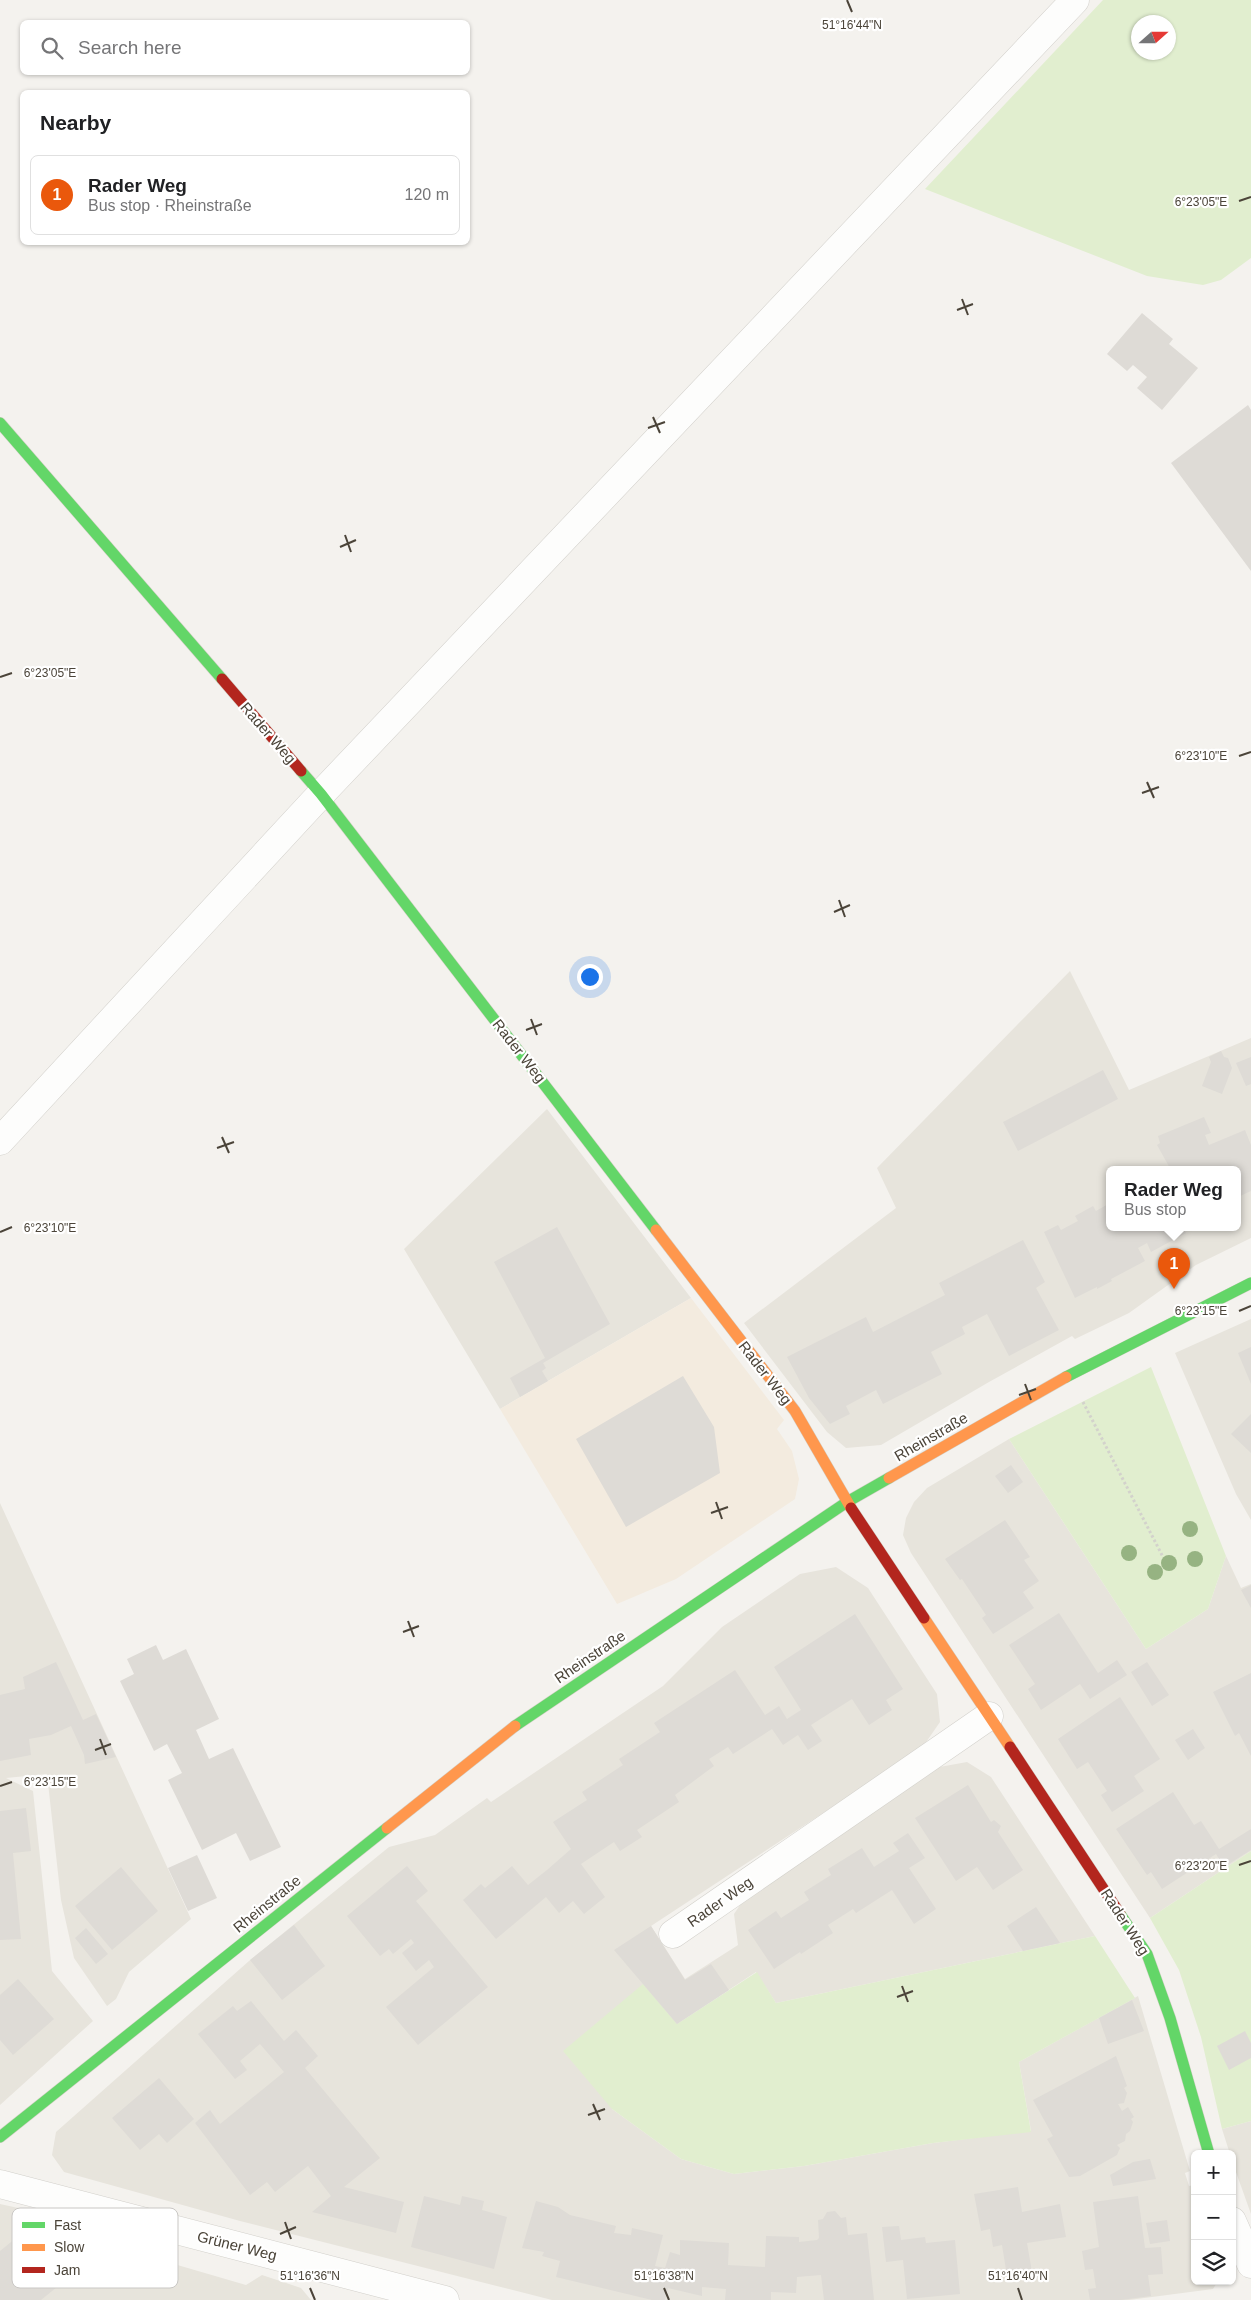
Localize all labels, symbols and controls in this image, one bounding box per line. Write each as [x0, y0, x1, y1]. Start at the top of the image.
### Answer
north arrow [1131, 15, 1176, 60]
text: 51°16'44"N [822, 18, 882, 32]
search box [20, 20, 470, 75]
icon: search [38, 34, 66, 62]
text: Search here [78, 37, 182, 58]
text: Nearby [40, 111, 111, 134]
text: Rader Weg [88, 175, 187, 196]
text: 1 [53, 186, 61, 203]
text: 120 m [405, 186, 449, 203]
text: 6°23'05"E [1175, 195, 1227, 209]
text: Bus stop · Rheinstraße [88, 197, 252, 214]
text: 6°23'05"E [24, 666, 76, 680]
street label: Rader Weg [237, 699, 300, 767]
text: 6°23'10"E [1175, 749, 1227, 763]
your location [577, 964, 603, 990]
street label: Rader Weg [489, 1016, 549, 1086]
popup [1106, 1166, 1241, 1231]
text: Rader Weg [1124, 1179, 1223, 1200]
text: Bus stop [1124, 1201, 1186, 1218]
text: 6°23'10"E [24, 1221, 76, 1235]
pin: 1 [1158, 1248, 1190, 1289]
text: 6°23'15"E [1175, 1304, 1227, 1318]
street label: Rader Weg [735, 1338, 795, 1408]
street label: Rheinstraße [891, 1409, 970, 1464]
street label: Rheinstraße [551, 1627, 628, 1686]
text: 6°23'15"E [24, 1775, 76, 1789]
text: 6°23'20"E [1175, 1859, 1227, 1873]
street label: Rheinstraße [230, 1871, 304, 1936]
street label: Rader Weg [684, 1873, 756, 1930]
street label: Rader Weg [1098, 1885, 1153, 1958]
map controls [1191, 2150, 1236, 2285]
button: + [1191, 2150, 1236, 2195]
button: − [1191, 2195, 1236, 2240]
legend [12, 2208, 178, 2288]
text: Fast [54, 2217, 81, 2233]
street label: Grüner Weg [196, 2227, 279, 2264]
text: Slow [54, 2239, 85, 2255]
button: layers [1191, 2240, 1236, 2285]
text: Jam [54, 2262, 80, 2278]
text: 51°16'36"N [280, 2269, 340, 2283]
text: 51°16'38"N [634, 2269, 694, 2283]
text: 51°16'40"N [988, 2269, 1048, 2283]

